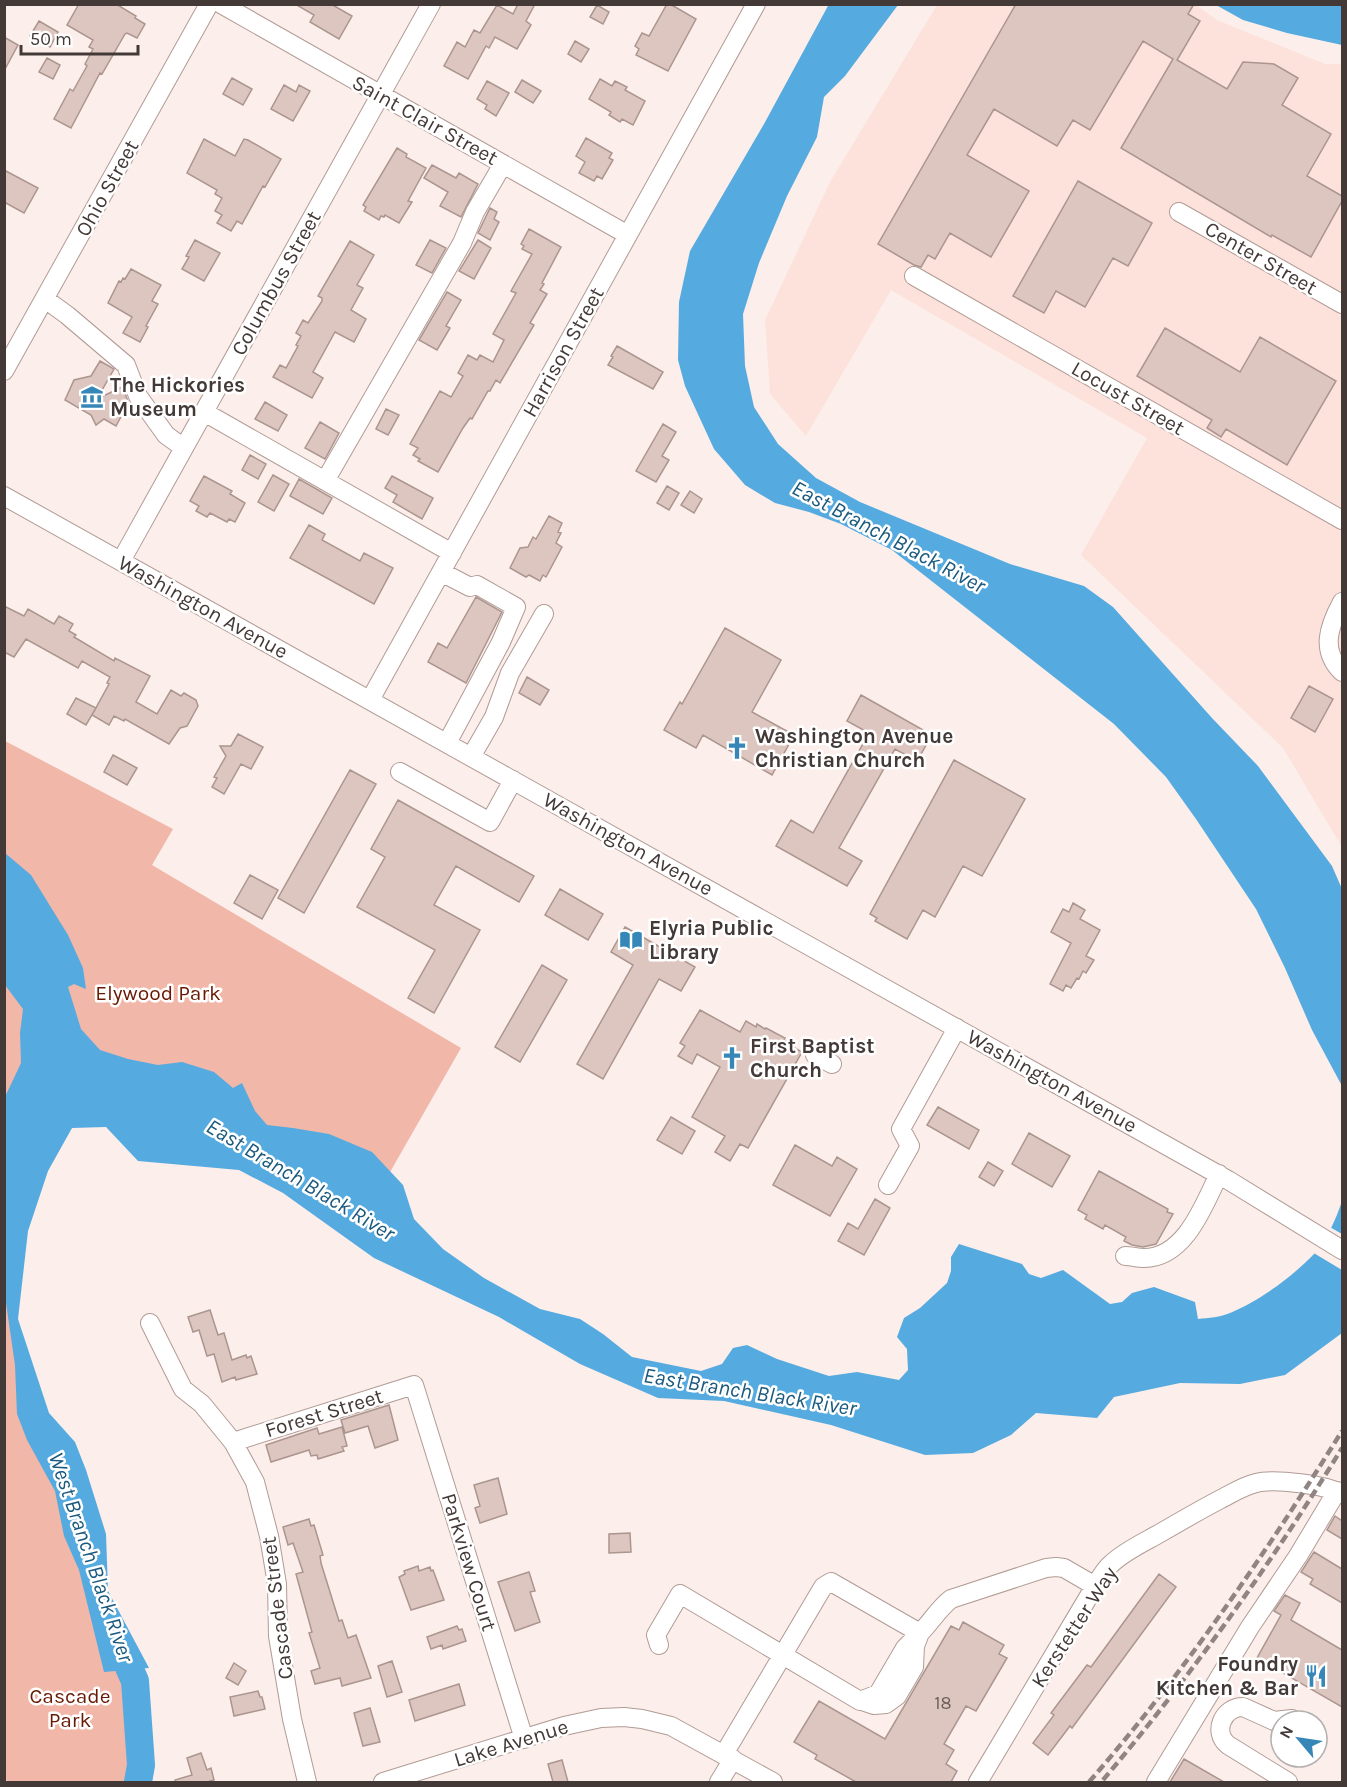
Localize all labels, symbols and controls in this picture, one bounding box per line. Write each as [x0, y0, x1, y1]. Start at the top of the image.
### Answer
scale bar [21, 18, 138, 56]
text: 50 m [30, 28, 72, 50]
street label: Saint Clair Street [348, 70, 502, 170]
street label: Ohio Street [71, 135, 143, 240]
street label: Columbus Street [226, 207, 326, 359]
street label: Center Street [1201, 216, 1321, 300]
street label: Harrison Street [517, 283, 609, 421]
street label: Locust Street [1067, 356, 1189, 440]
place label: The Hickories Museum [110, 373, 245, 421]
museum icon: The Hickories Museum [79, 384, 105, 410]
water label: East Branch Black River [787, 475, 991, 600]
street label: Washington Avenue [114, 550, 292, 664]
place label: Washington Avenue Christian Church [755, 724, 953, 772]
church icon: Washington Avenue Christian Church [724, 735, 750, 761]
street label: Washington Avenue [539, 787, 717, 901]
place label: Elyria Public Library [649, 916, 774, 964]
library icon: Elyria Public Library [618, 927, 644, 953]
park label: Elywood Park [95, 981, 221, 1005]
street label: Washington Avenue [963, 1024, 1141, 1138]
place label: First Baptist Church [750, 1034, 875, 1082]
church icon: First Baptist Church [719, 1045, 745, 1071]
water label: East Branch Black River [202, 1113, 401, 1247]
water label: East Branch Black River [641, 1362, 860, 1422]
street label: Forest Street [262, 1384, 386, 1442]
water label: West Branch Black River [43, 1449, 140, 1667]
street label: Parkview Court [437, 1490, 501, 1634]
street label: Cascade Street [256, 1535, 298, 1681]
street label: Kerstetter Way [1026, 1562, 1122, 1692]
place label: Foundry Kitchen & Bar [1156, 1652, 1299, 1700]
restaurant icon: Foundry Kitchen & Bar [1303, 1663, 1329, 1689]
park label: Cascade Park [29, 1684, 111, 1732]
house number: 18 [934, 1692, 952, 1714]
north arrow [1269, 1709, 1329, 1769]
street label: Lake Avenue [451, 1714, 571, 1772]
text: N [1275, 1722, 1297, 1742]

